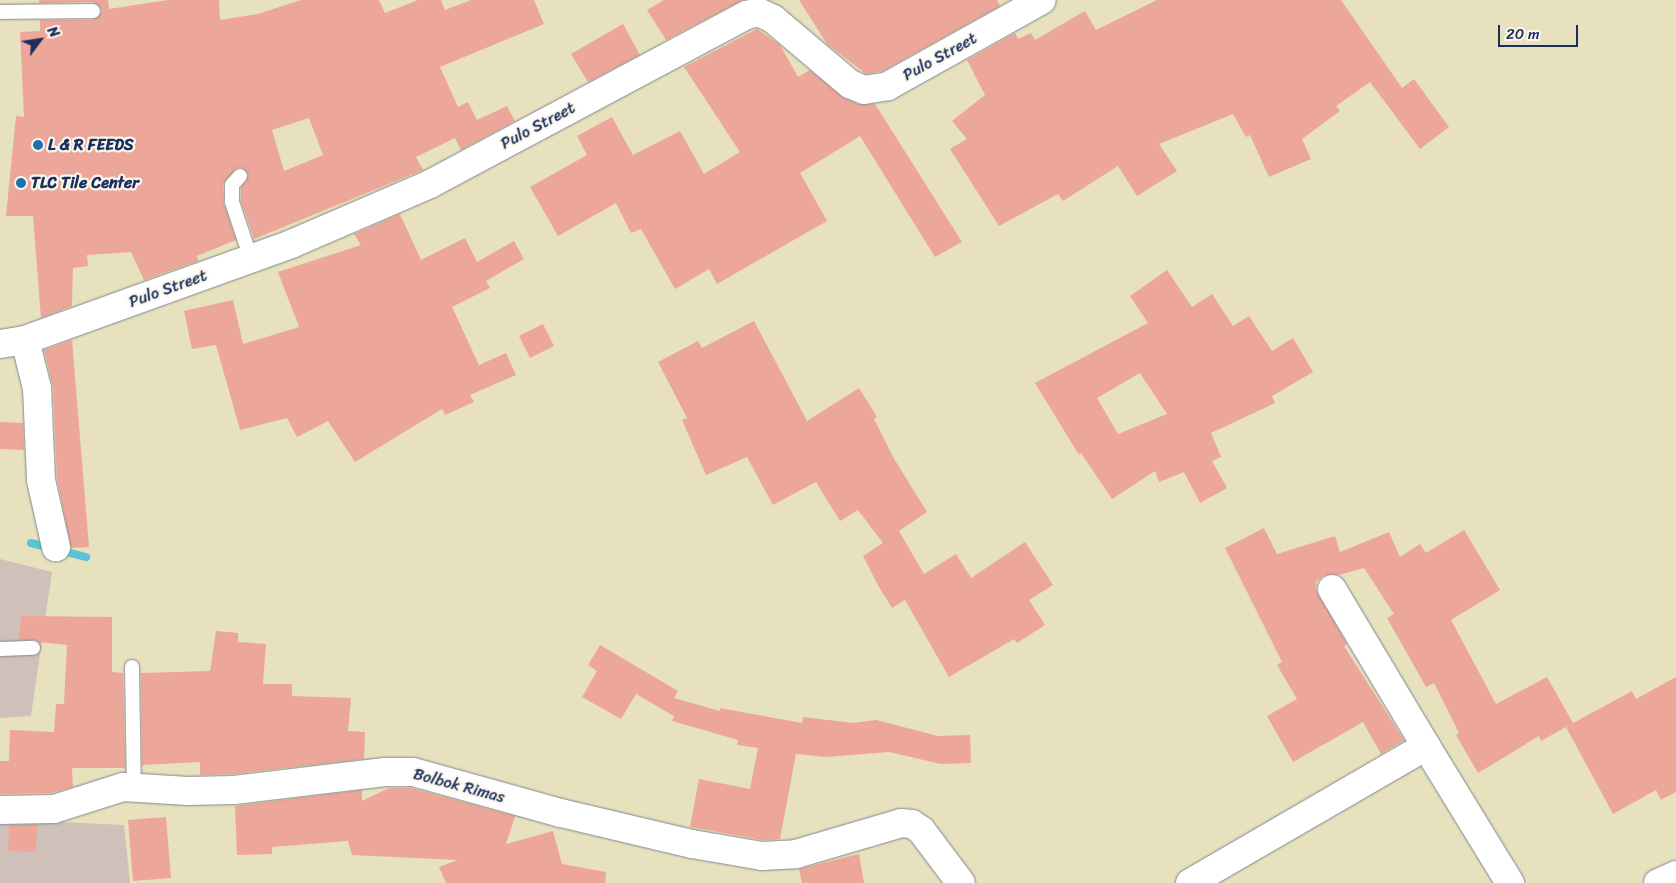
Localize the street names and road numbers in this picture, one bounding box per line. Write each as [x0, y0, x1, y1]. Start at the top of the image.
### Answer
street label: Pulo Street [900, 29, 980, 85]
street label: Pulo Street [497, 98, 579, 154]
street label: Pulo Street [126, 266, 210, 312]
street label: Bolbok Rimas [411, 765, 507, 807]

